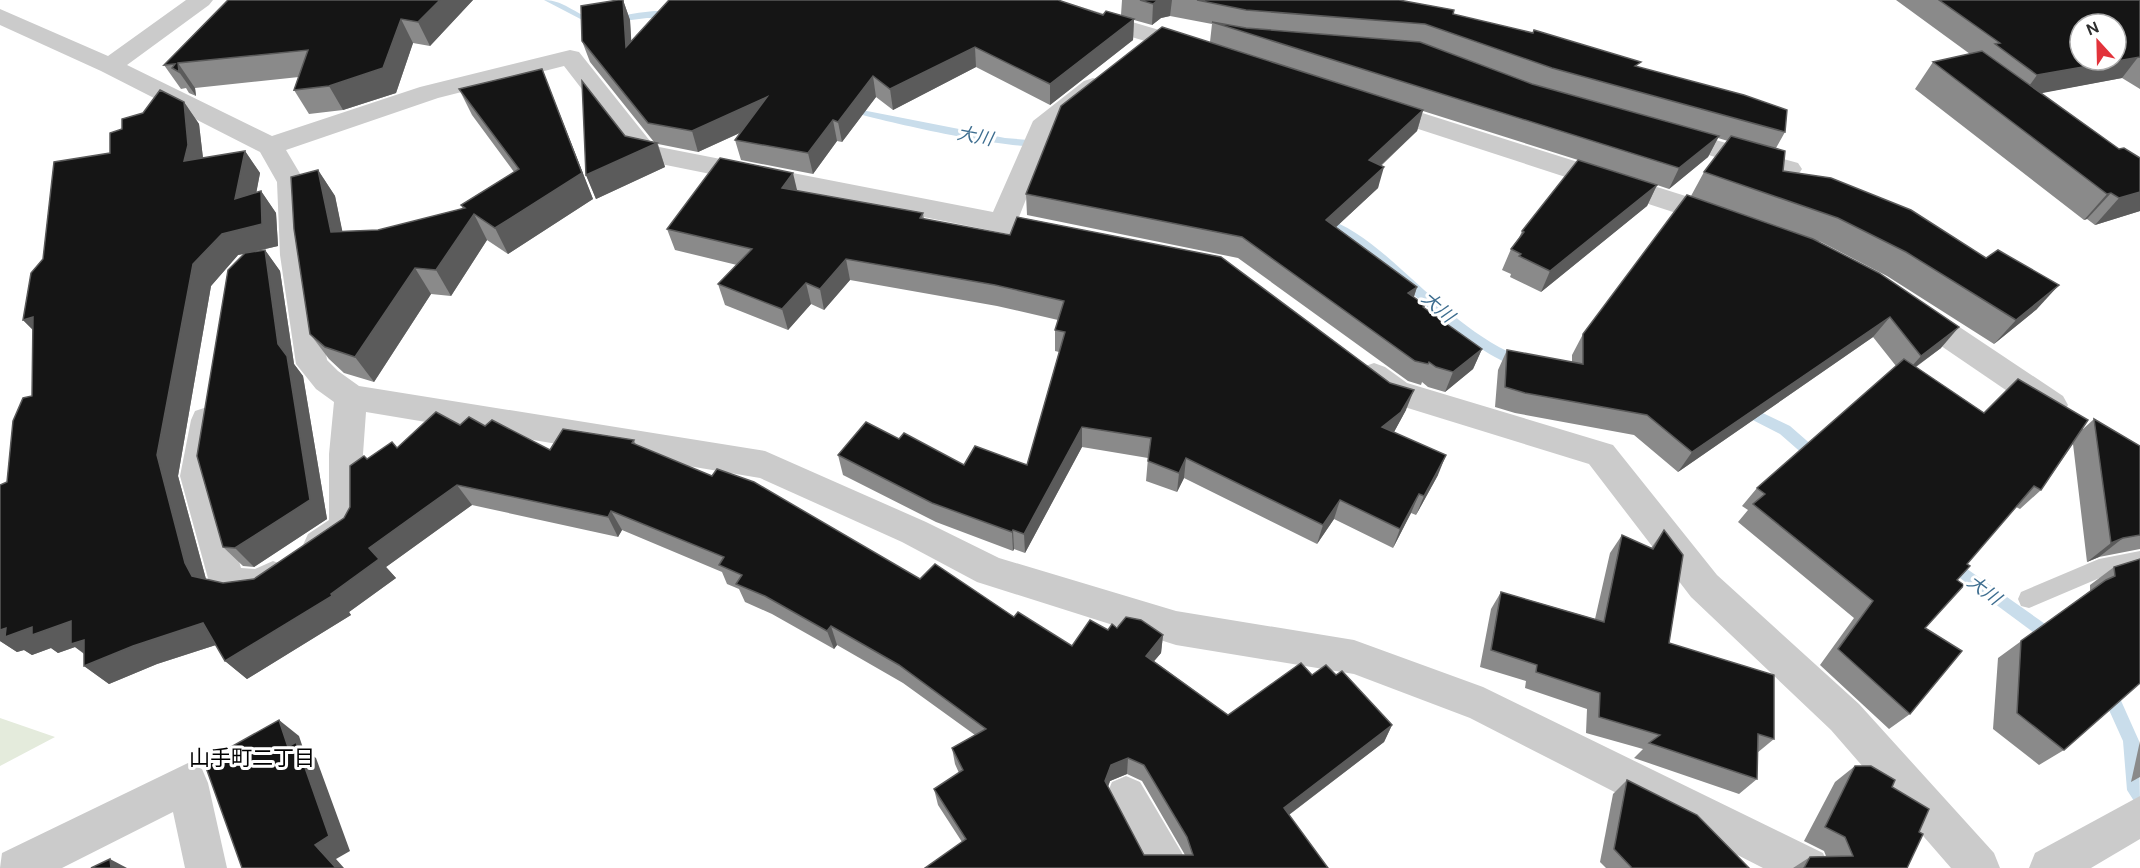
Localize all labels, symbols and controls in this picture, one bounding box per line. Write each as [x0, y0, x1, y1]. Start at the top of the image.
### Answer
north arrow [2068, 12, 2128, 72]
text: N [2083, 17, 2102, 40]
water label: 大川 [955, 121, 997, 152]
water label: 大川 [1417, 286, 1461, 329]
water label: 大川 [1962, 570, 2007, 612]
district label: 山手町二丁目 [189, 744, 315, 772]

